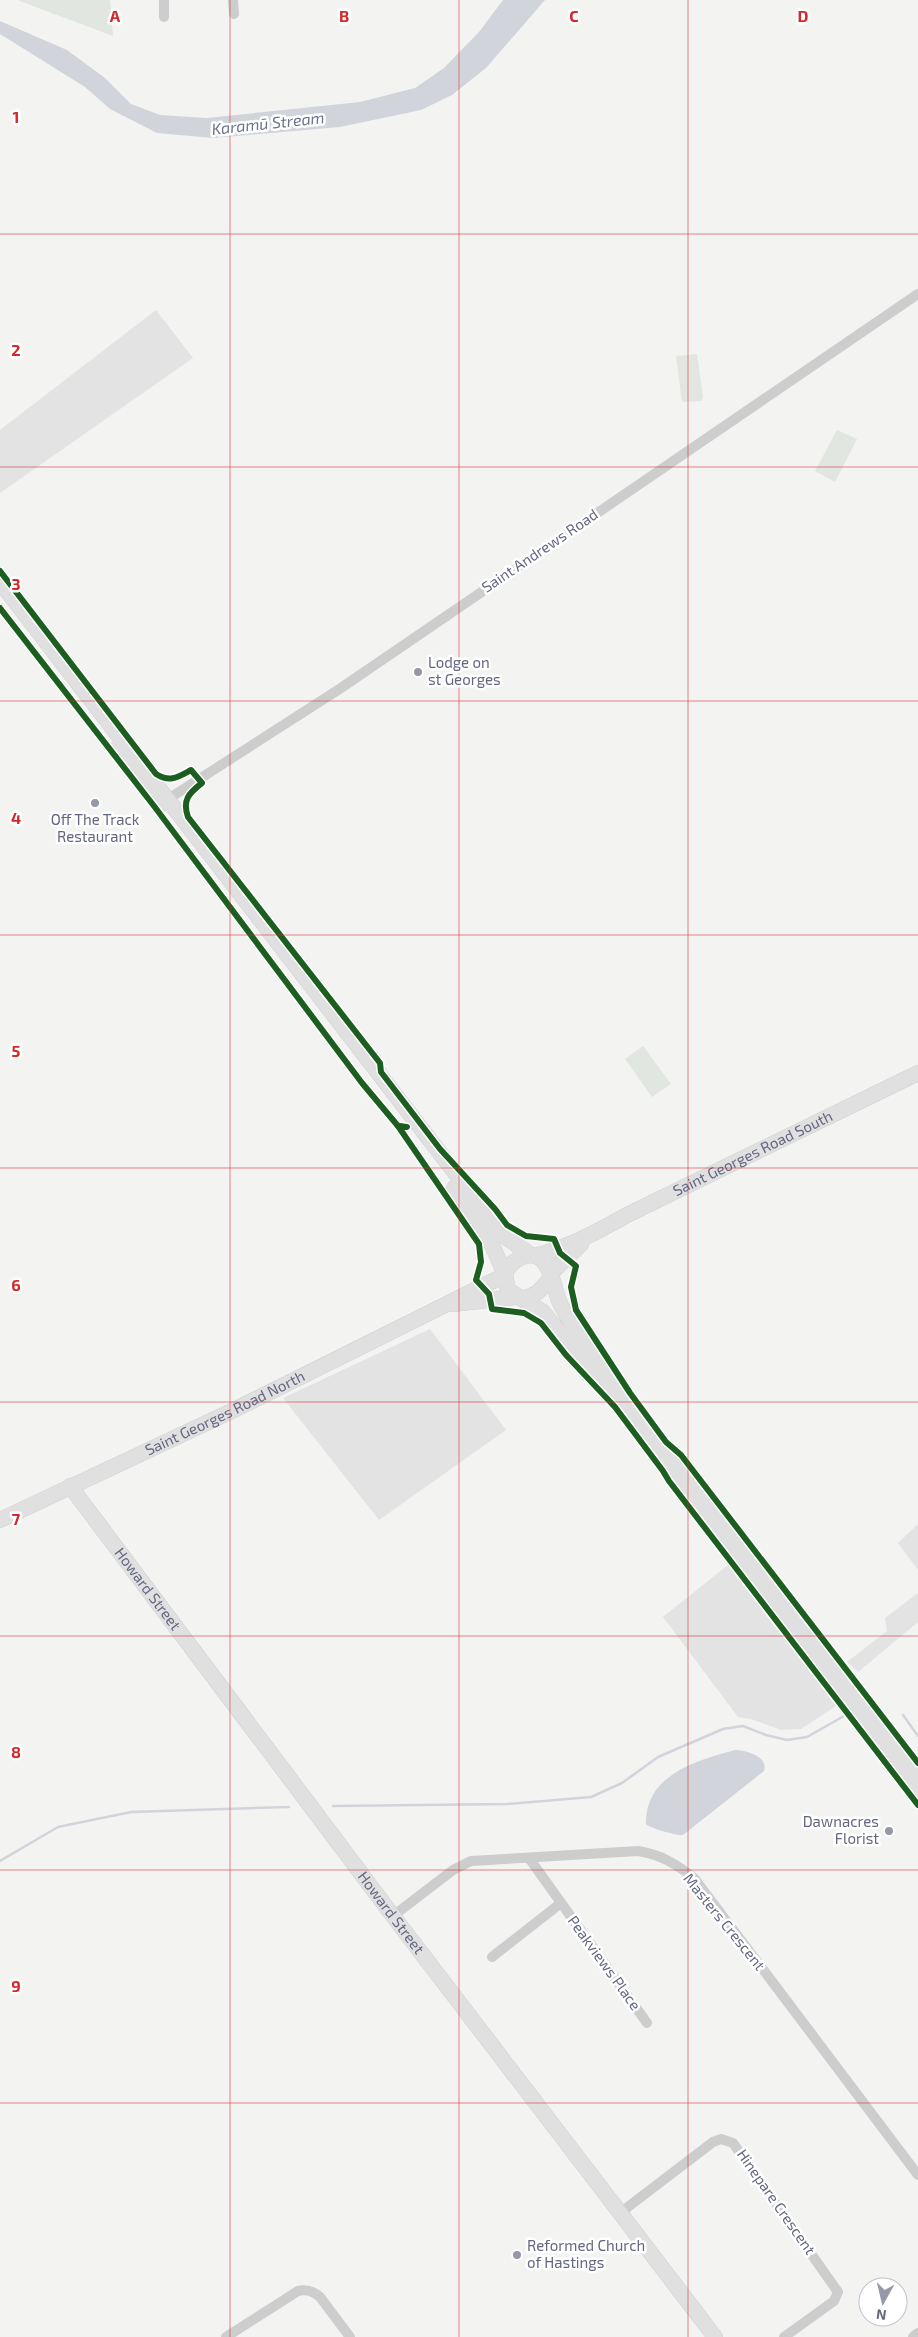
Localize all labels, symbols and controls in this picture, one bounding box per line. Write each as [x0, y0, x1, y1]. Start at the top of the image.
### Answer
text: A [110, 6, 121, 25]
text: B [339, 6, 349, 25]
text: C [569, 6, 579, 25]
text: D [798, 6, 809, 25]
text: 1 [13, 107, 19, 126]
water label: Karamū Stream [211, 107, 325, 138]
text: 2 [11, 340, 21, 359]
street label: Saint Andrews Road [478, 505, 601, 596]
text: 3 [11, 574, 21, 593]
place label: Lodge on st Georges [428, 653, 501, 688]
marker: Lodge on st Georges [412, 666, 424, 678]
marker: Off The Track Restaurant [89, 797, 101, 809]
text: 4 [11, 808, 21, 827]
place label: Off The Track Restaurant [51, 810, 140, 845]
text: 5 [12, 1041, 21, 1060]
street label: Saint Georges Road South [670, 1106, 835, 1199]
text: 6 [11, 1275, 21, 1294]
street label: Saint Georges Road North [142, 1366, 307, 1459]
text: 7 [12, 1509, 21, 1528]
street label: Howard Street [111, 1544, 185, 1634]
text: 8 [11, 1742, 21, 1761]
place label: Dawnacres Florist [803, 1812, 879, 1847]
marker: Dawnacres Florist [883, 1825, 895, 1837]
street label: Howard Street [355, 1868, 429, 1957]
street label: Masters Crescent [680, 1869, 770, 1974]
street label: Peakviews Place [564, 1912, 645, 2013]
text: 9 [11, 1976, 21, 1995]
street label: Hinepare Crescent [734, 2145, 820, 2258]
place label: Reformed Church of Hastings [527, 2236, 645, 2271]
marker: Reformed Church of Hastings [511, 2249, 523, 2261]
north arrow [858, 2277, 908, 2327]
text: N [875, 2306, 887, 2324]

